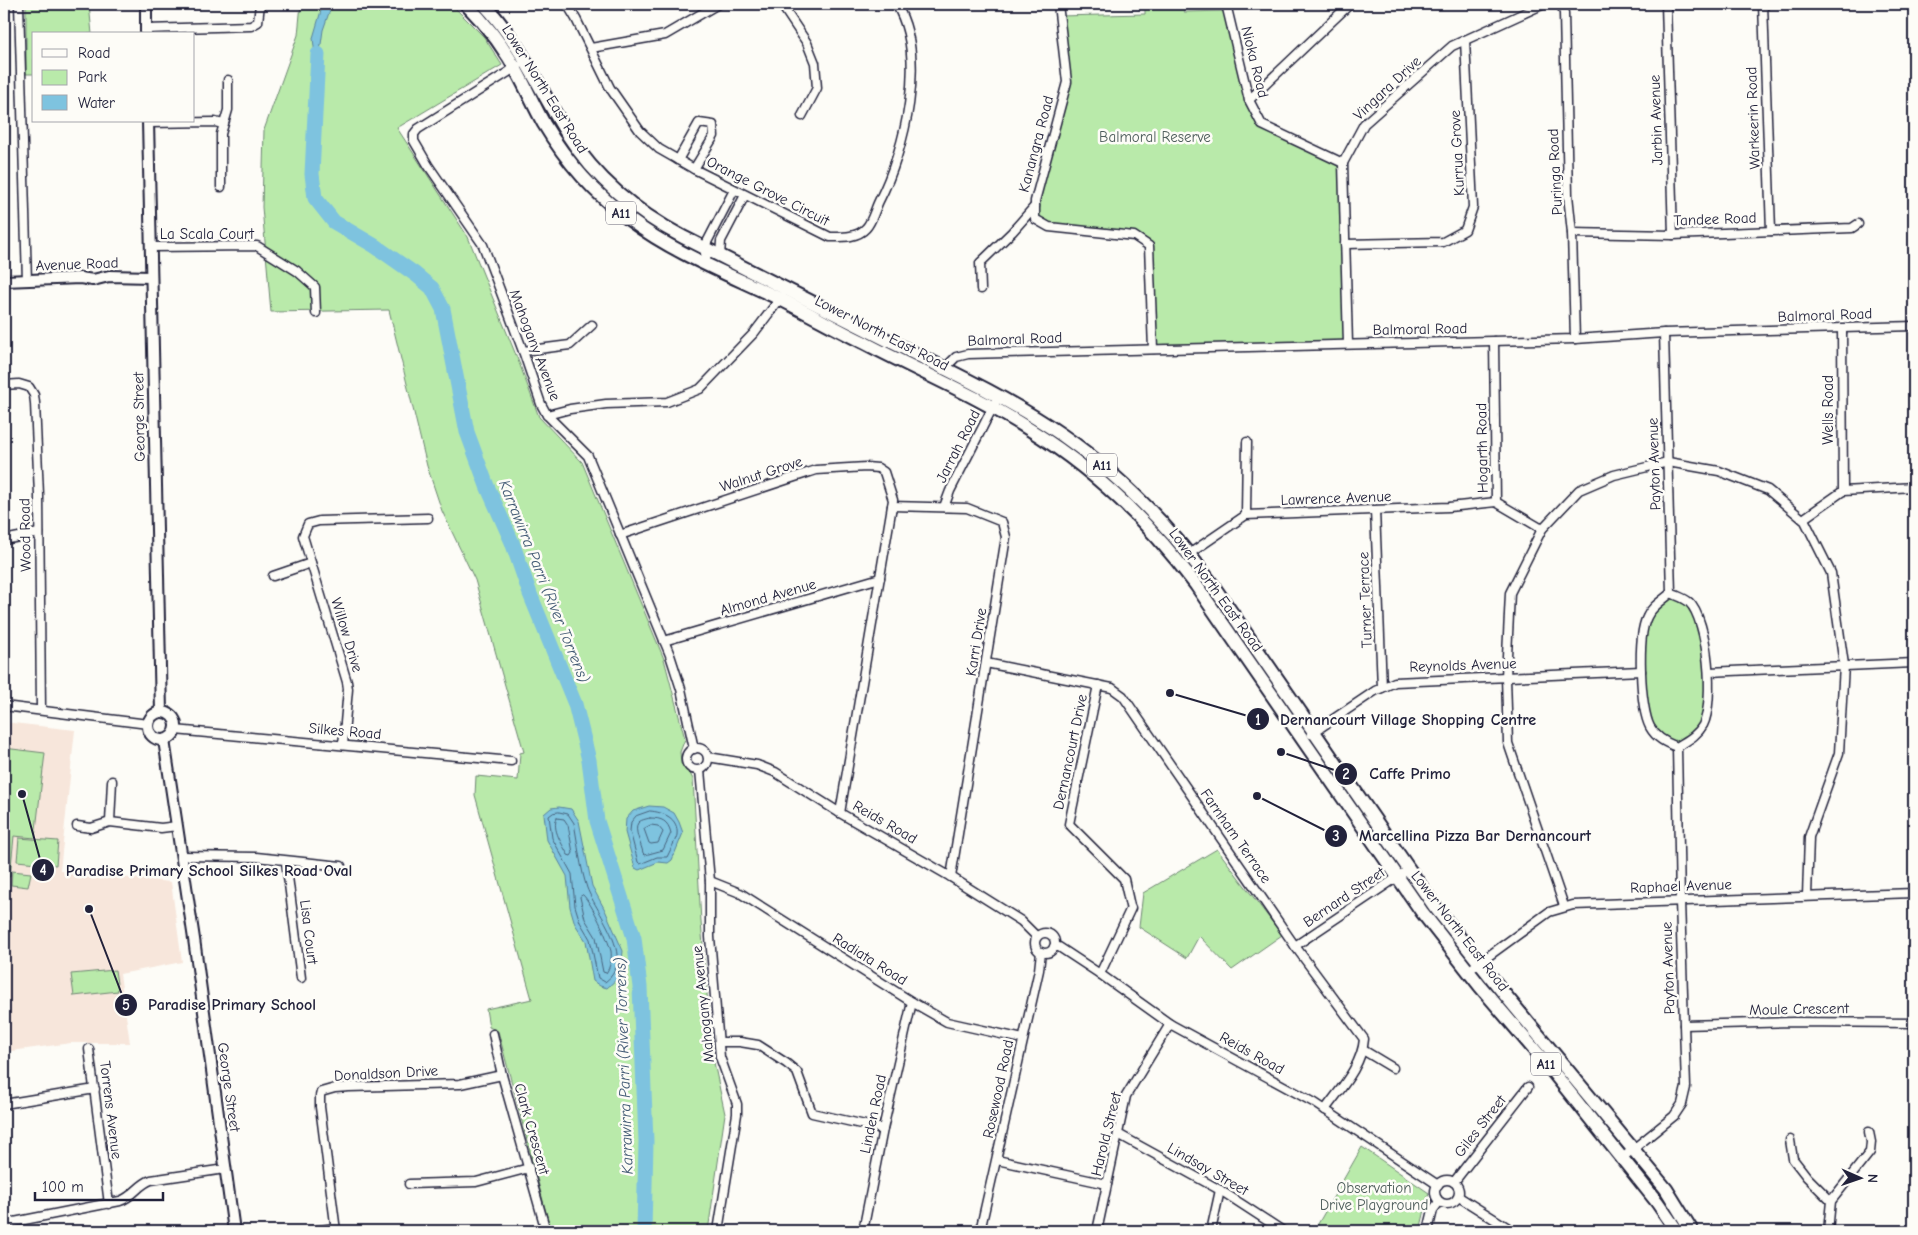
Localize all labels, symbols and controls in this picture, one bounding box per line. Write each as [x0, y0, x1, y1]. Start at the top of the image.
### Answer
street label: Lower North East Road [498, 21, 592, 157]
street label: Nioka Road [1237, 24, 1273, 100]
legend [32, 32, 195, 122]
text: Road [78, 44, 110, 62]
street label: Vingara Drive [1349, 52, 1425, 124]
street label: Warkeerin Road [1742, 66, 1764, 170]
text: Park [78, 68, 107, 86]
street label: Jarbin Avenue [1645, 74, 1667, 166]
text: Water [78, 94, 115, 112]
street label: Kanangra Road [1014, 94, 1058, 194]
street label: Kurrua Grove [1446, 109, 1468, 196]
park label: Balmoral Reserve [1099, 128, 1211, 146]
street label: Puringa Road [1544, 128, 1566, 216]
street label: Orange Grove Circuit [704, 152, 833, 230]
road number: A11 [606, 202, 636, 224]
street label: Tandee Road [1673, 209, 1757, 229]
street label: La Scala Court [160, 225, 255, 243]
street label: Avenue Road [35, 254, 119, 274]
street label: Mahogany Avenue [506, 287, 565, 404]
street label: Lower North East Road [812, 291, 952, 375]
street label: Balmoral Road [1777, 304, 1873, 326]
street label: Balmoral Road [1372, 319, 1468, 339]
street label: Balmoral Road [967, 328, 1063, 350]
street label: George Street [129, 371, 149, 462]
street label: Wells Road [1819, 375, 1837, 445]
street label: Hogarth Road [1472, 403, 1492, 493]
street label: Jarrah Road [932, 407, 984, 485]
street label: Payton Avenue [1643, 417, 1665, 511]
street label: Walnut Grove [717, 452, 805, 496]
road number: A11 [1087, 454, 1117, 476]
water label: Karrawirra Parri (River Torrens) [495, 477, 593, 685]
street label: Lawrence Avenue [1280, 487, 1392, 509]
street label: Wood Road [15, 498, 35, 572]
street label: Lower North East Road [1165, 525, 1267, 655]
street label: Turner Terrace [1354, 551, 1376, 649]
street label: Almond Avenue [718, 575, 819, 619]
street label: Willow Drive [327, 596, 367, 675]
street label: Karri Drive [962, 606, 990, 677]
street label: Reynolds Avenue [1409, 654, 1517, 676]
street label: Dernancourt Drive [1049, 692, 1091, 811]
callout: Dernancourt Village Shopping Centre [1245, 704, 1546, 735]
text: 1 [1255, 711, 1261, 729]
text: Dernancourt Village Shopping Centre [1280, 711, 1536, 729]
street label: Silkes Road [308, 719, 382, 743]
callout: Caffe Primo [1334, 758, 1460, 789]
text: 2 [1342, 765, 1350, 783]
text: Caffe Primo [1369, 765, 1451, 783]
street label: Farnham Terrace [1197, 785, 1276, 887]
street label: Reids Road [850, 796, 920, 848]
callout: Marcellina Pizza Bar Dernancourt [1324, 820, 1601, 851]
text: 3 [1332, 827, 1340, 845]
text: Marcellina Pizza Bar Dernancourt [1359, 827, 1592, 845]
callout: Paradise Primary School Silkes Road Oval [30, 855, 362, 886]
text: 4 [39, 861, 47, 879]
text: Paradise Primary School Silkes Road Oval [66, 862, 352, 880]
street label: Bernard Street [1300, 863, 1389, 931]
street label: Lower North East Road [1407, 867, 1513, 995]
street label: Raphael Avenue [1630, 875, 1733, 897]
street label: Lisa Court [296, 899, 322, 966]
street label: Payton Avenue [1657, 921, 1679, 1015]
street label: Radiata Road [829, 929, 911, 989]
street label: Mahogany Avenue [688, 944, 718, 1063]
water label: Karrawirra Parri (River Torrens) [611, 957, 637, 1175]
callout: Paradise Primary School [113, 989, 326, 1020]
text: 5 [122, 996, 130, 1014]
text: Paradise Primary School [148, 996, 316, 1014]
street label: Moule Crescent [1749, 999, 1850, 1019]
street label: Reids Road [1216, 1028, 1288, 1078]
street label: Rosewood Road [979, 1038, 1017, 1140]
street label: George Street [214, 1041, 244, 1133]
road number: A11 [1531, 1052, 1561, 1076]
street label: Torrens Avenue [96, 1060, 126, 1161]
street label: Donaldson Drive [333, 1061, 439, 1085]
street label: Linden Road [856, 1073, 890, 1155]
street label: Clark Crescent [510, 1081, 554, 1178]
street label: Harold Street [1087, 1089, 1125, 1178]
street label: Giles Street [1450, 1091, 1510, 1161]
street label: Lindsay Street [1164, 1139, 1252, 1200]
north arrow [1836, 1152, 1886, 1202]
scale bar [35, 1170, 162, 1202]
text: N [1864, 1174, 1881, 1183]
text: 100 m [42, 1178, 84, 1196]
park label: Observation Drive Playground [1320, 1179, 1428, 1214]

